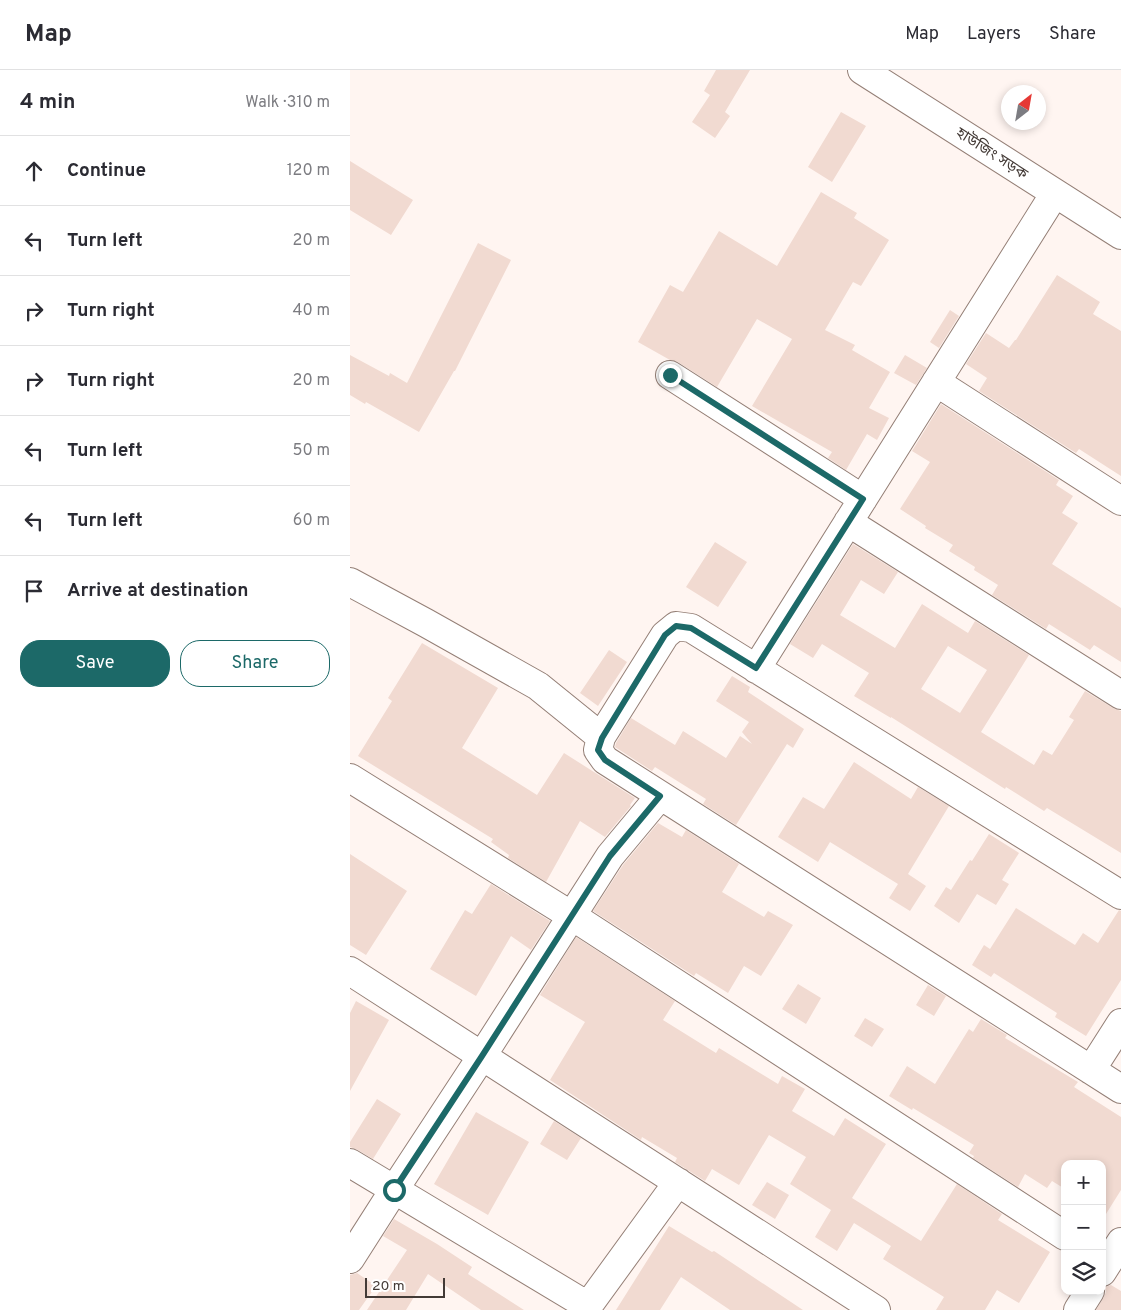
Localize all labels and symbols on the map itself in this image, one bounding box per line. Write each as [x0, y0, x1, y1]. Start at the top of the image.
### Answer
north arrow [1001, 85, 1046, 130]
street label: হাউজিং সড়ক [951, 123, 1031, 185]
route end [659, 364, 682, 387]
route start [383, 1179, 406, 1202]
scale bar [365, 1275, 445, 1298]

